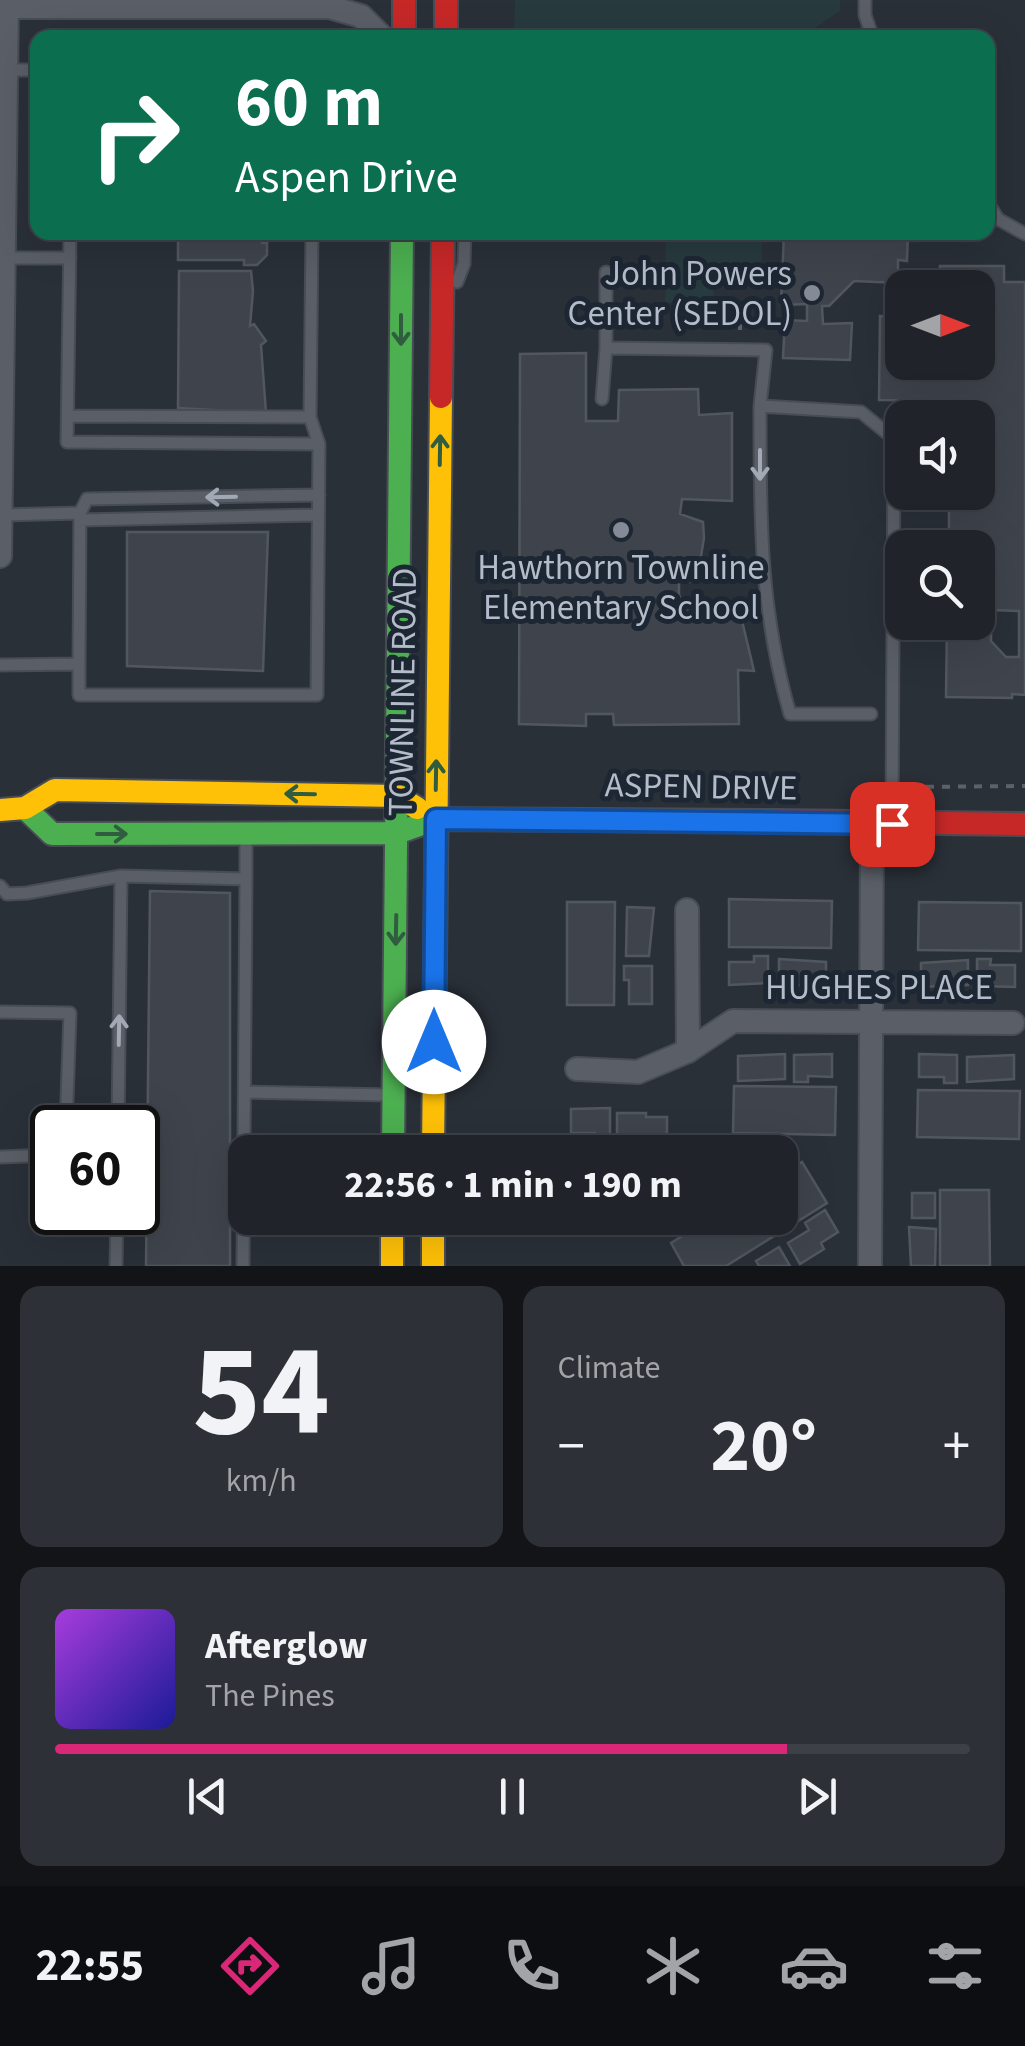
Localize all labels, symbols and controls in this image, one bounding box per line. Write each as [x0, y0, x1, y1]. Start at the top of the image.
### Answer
text: 60 m [235, 53, 383, 153]
icon: right [70, 70, 200, 200]
text: Aspen Drive [235, 146, 458, 210]
place label: John Powers Center (SEDOL) [568, 249, 792, 339]
north arrow [885, 270, 995, 380]
map controls [885, 270, 995, 640]
marker: John Powers Center (SEDOL) [801, 282, 823, 304]
one-way arrow [392, 312, 410, 345]
button: sound [885, 400, 995, 510]
one-way arrow [431, 435, 450, 467]
one-way arrow [750, 448, 770, 480]
one-way arrow [206, 487, 238, 506]
marker: Hawthorn Townline Elementary School [610, 519, 632, 541]
button: search [885, 530, 995, 640]
place label: Hawthorn Townline Elementary School [477, 543, 765, 633]
street label: TOWNLINE ROAD [376, 567, 430, 817]
one-way arrow [426, 760, 446, 792]
street label: ASPEN DRIVE [604, 760, 798, 814]
pin [850, 782, 935, 867]
one-way arrow [285, 784, 318, 804]
icon: arrive [865, 797, 920, 852]
one-way arrow [96, 824, 128, 844]
one-way arrow [386, 914, 406, 946]
street label: HUGHES PLACE [765, 963, 993, 1013]
position arrow [382, 990, 486, 1094]
one-way arrow [110, 1015, 128, 1048]
speed limit sign: 60 [30, 1105, 160, 1235]
text: 22:56 · 1 min · 190 m [344, 1158, 682, 1212]
text: 54 [193, 1300, 330, 1485]
text: Climate [558, 1345, 660, 1391]
text: 20° [710, 1393, 817, 1500]
text: − [558, 1408, 585, 1486]
text: + [943, 1408, 970, 1486]
text: km/h [226, 1458, 297, 1504]
text: Afterglow [205, 1619, 368, 1673]
text: The Pines [205, 1673, 335, 1719]
icon: previous [180, 1769, 235, 1824]
icon: pause [485, 1769, 540, 1824]
icon: next [790, 1769, 845, 1824]
icon: directions [215, 1931, 285, 2001]
icon: music [356, 1931, 426, 2001]
icon: phone [497, 1931, 567, 2001]
icon: climate [638, 1931, 708, 2001]
icon: car [779, 1931, 849, 2001]
icon: filters [920, 1931, 990, 2001]
text: 22:55 [35, 1934, 144, 1998]

